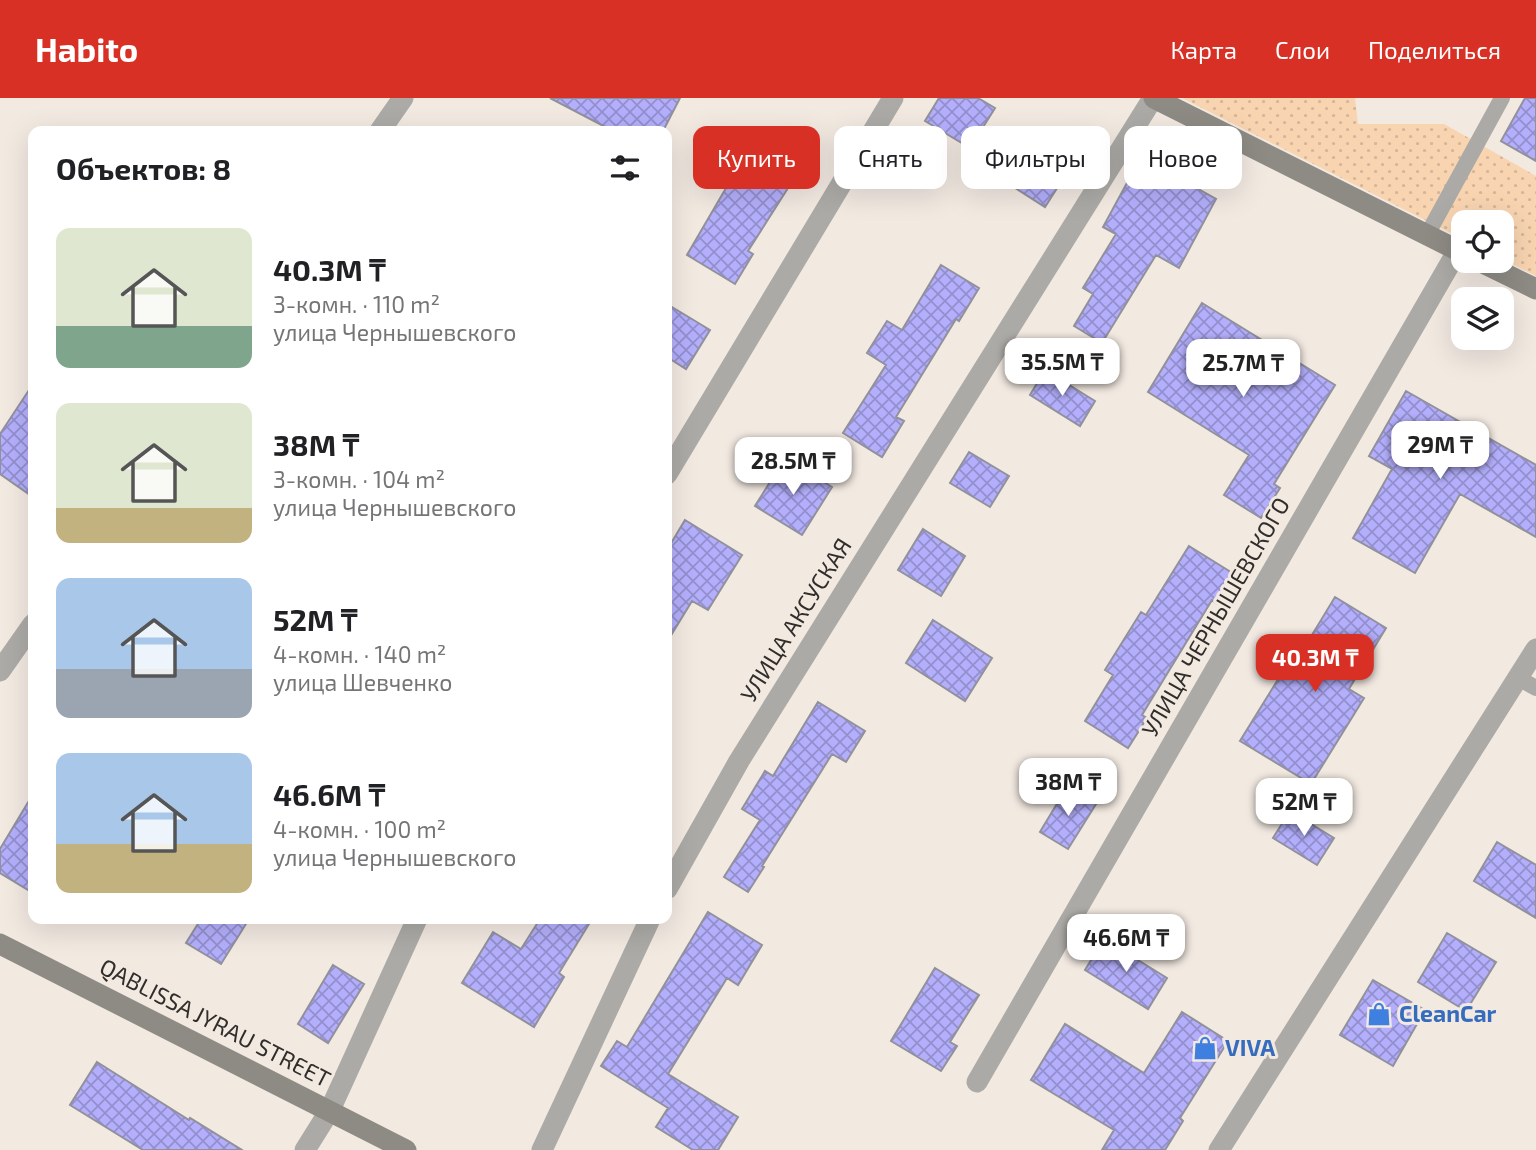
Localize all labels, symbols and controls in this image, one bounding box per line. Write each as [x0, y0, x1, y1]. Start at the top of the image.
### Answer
text: Habito [35, 29, 138, 69]
text: Карта [1170, 35, 1237, 64]
text: Слои [1275, 35, 1330, 64]
text: Поделиться [1368, 35, 1501, 64]
chip: Купить [693, 126, 820, 189]
chip: Снять [834, 126, 947, 189]
chip: Фильтры [961, 126, 1110, 189]
chip: Новое [1124, 126, 1242, 189]
icon: filters [606, 149, 644, 187]
text: Объектов: 8 [56, 150, 231, 186]
map controls [1451, 210, 1514, 350]
button: locate [1451, 210, 1514, 273]
text: 40.3M ₸ [273, 251, 386, 287]
icon: home [112, 256, 196, 340]
button: layers [1451, 287, 1514, 350]
text: 3-комн. · 110 m² [273, 290, 440, 318]
text: улица Чернышевского [273, 318, 516, 346]
pin: 35.5M ₸ [997, 338, 1127, 398]
pin: 25.7M ₸ [1178, 340, 1308, 399]
text: 35.5M ₸ [1021, 347, 1103, 375]
text: 25.7M ₸ [1202, 348, 1284, 376]
pin: 29M ₸ [1391, 422, 1489, 481]
text: 38M ₸ [273, 426, 359, 462]
text: 29M ₸ [1407, 430, 1473, 458]
icon: home [112, 431, 196, 515]
pin: 28.5M ₸ [728, 438, 858, 497]
text: 28.5M ₸ [751, 446, 835, 474]
text: 3-комн. · 104 m² [273, 465, 445, 493]
street label: УЛИЦА ЧЕРНЫШЕВСКОГО [1135, 492, 1295, 741]
text: улица Чернышевского [273, 493, 516, 521]
street label: УЛИЦА АКСУСКАЯ [734, 533, 857, 706]
text: 52M ₸ [273, 601, 357, 637]
icon: home [112, 606, 196, 690]
pin: 40.3M ₸ [1250, 634, 1380, 694]
text: 4-комн. · 140 m² [273, 640, 446, 668]
text: 40.3M ₸ [1272, 643, 1358, 671]
text: улица Шевченко [273, 668, 452, 696]
pin: 38M ₸ [1019, 758, 1117, 818]
text: 38M ₸ [1035, 767, 1101, 795]
text: 46.6M ₸ [273, 776, 385, 812]
pin: 52M ₸ [1255, 778, 1353, 838]
icon: home [112, 781, 196, 865]
text: 52M ₸ [1272, 787, 1336, 815]
text: 4-комн. · 100 m² [273, 815, 446, 843]
text: улица Чернышевского [273, 843, 516, 871]
pin: 46.6M ₸ [1061, 914, 1191, 974]
text: 46.6M ₸ [1083, 923, 1169, 951]
street label: QABLISSA JYRAU STREET [95, 952, 336, 1093]
place label: CleanCar [1399, 999, 1497, 1027]
shop icon: CleanCar [1365, 1000, 1393, 1028]
place label: VIVA [1225, 1033, 1275, 1061]
shop icon: VIVA [1191, 1034, 1219, 1062]

